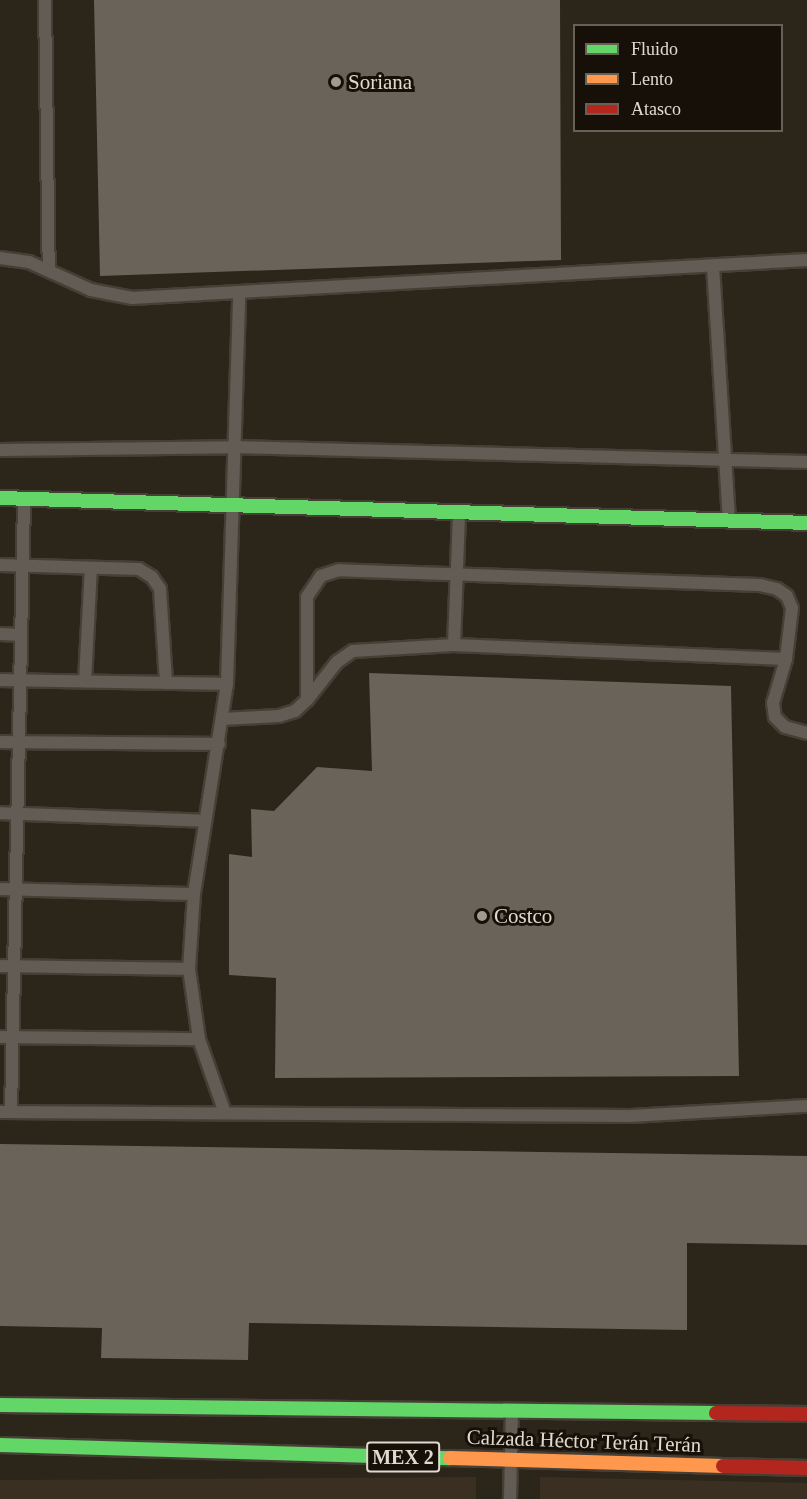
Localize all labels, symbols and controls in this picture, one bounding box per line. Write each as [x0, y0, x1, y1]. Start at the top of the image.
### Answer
legend [573, 24, 783, 132]
text: Fluido [631, 39, 678, 59]
place label: Soriana [348, 69, 412, 95]
text: Lento [631, 69, 673, 89]
marker: Soriana [329, 75, 343, 89]
text: Atasco [631, 99, 681, 119]
place label: Costco [494, 903, 552, 929]
marker: Costco [475, 909, 489, 923]
street label: Calzada Héctor Terán Terán [466, 1424, 702, 1458]
road number: MEX 2 [366, 1440, 440, 1474]

